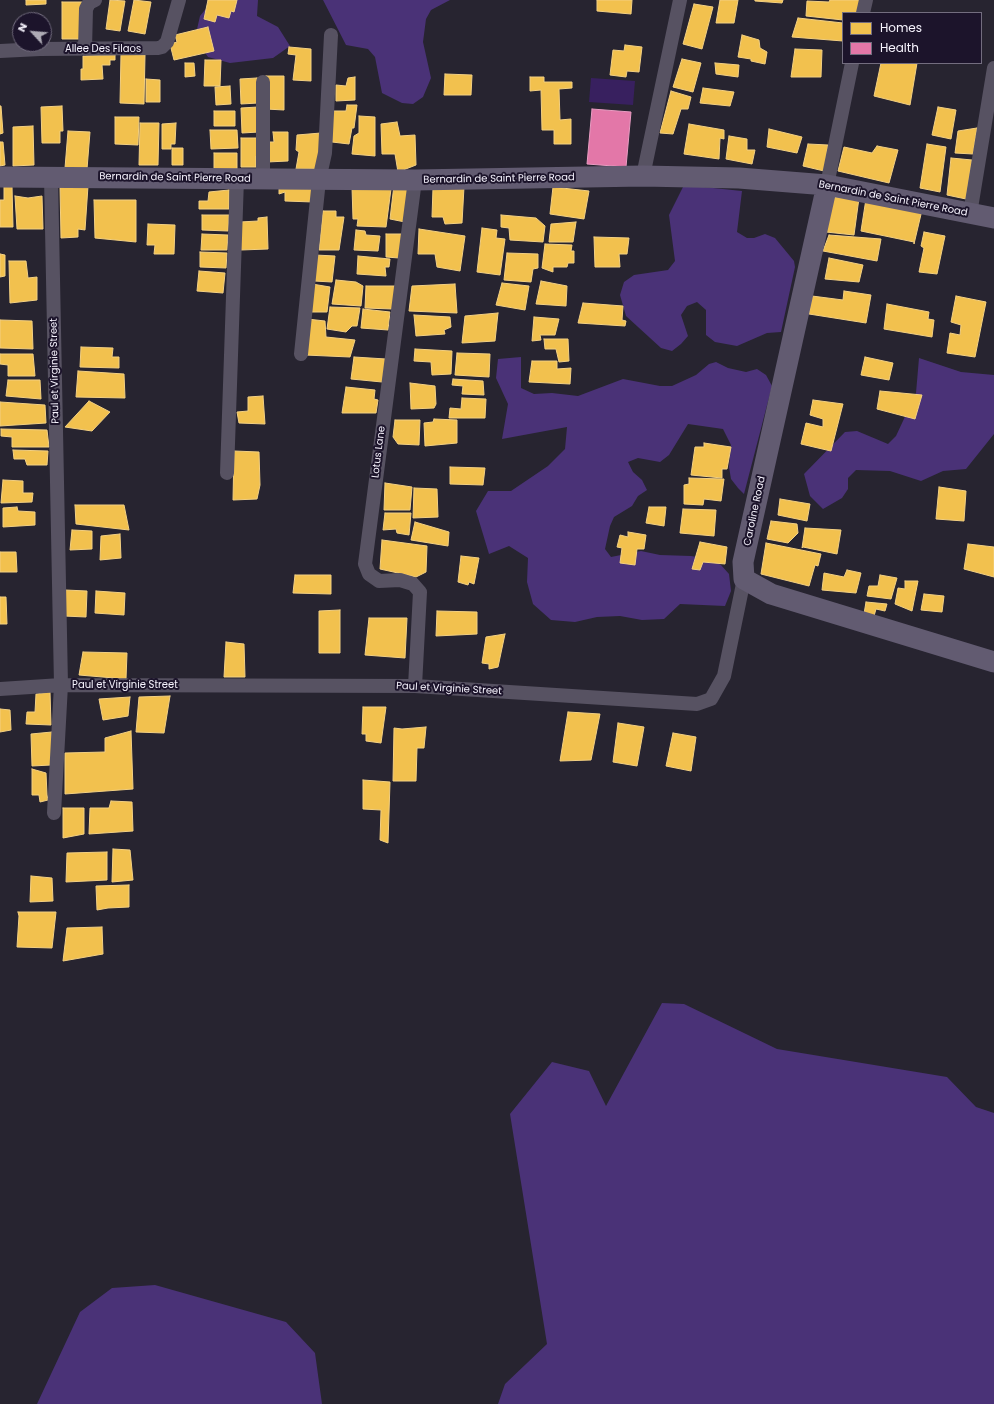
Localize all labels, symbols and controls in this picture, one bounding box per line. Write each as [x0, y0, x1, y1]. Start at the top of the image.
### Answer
north arrow [12, 12, 52, 52]
legend [842, 12, 982, 64]
text: Homes [880, 19, 922, 36]
text: N [13, 20, 31, 34]
text: Health [880, 39, 919, 56]
street label: Allee Des Filaos [65, 43, 141, 55]
street label: Bernardin de Saint Pierre Road [99, 171, 251, 185]
street label: Bernardin de Saint Pierre Road [423, 172, 575, 186]
street label: Bernardin de Saint Pierre Road [818, 179, 968, 219]
street label: Paul et Virginie Street [48, 318, 62, 424]
street label: Lotus Lane [370, 425, 388, 479]
street label: Caroline Road [742, 475, 768, 547]
street label: Paul et Virginie Street [72, 679, 178, 691]
street label: Paul et Virginie Street [396, 680, 502, 698]

